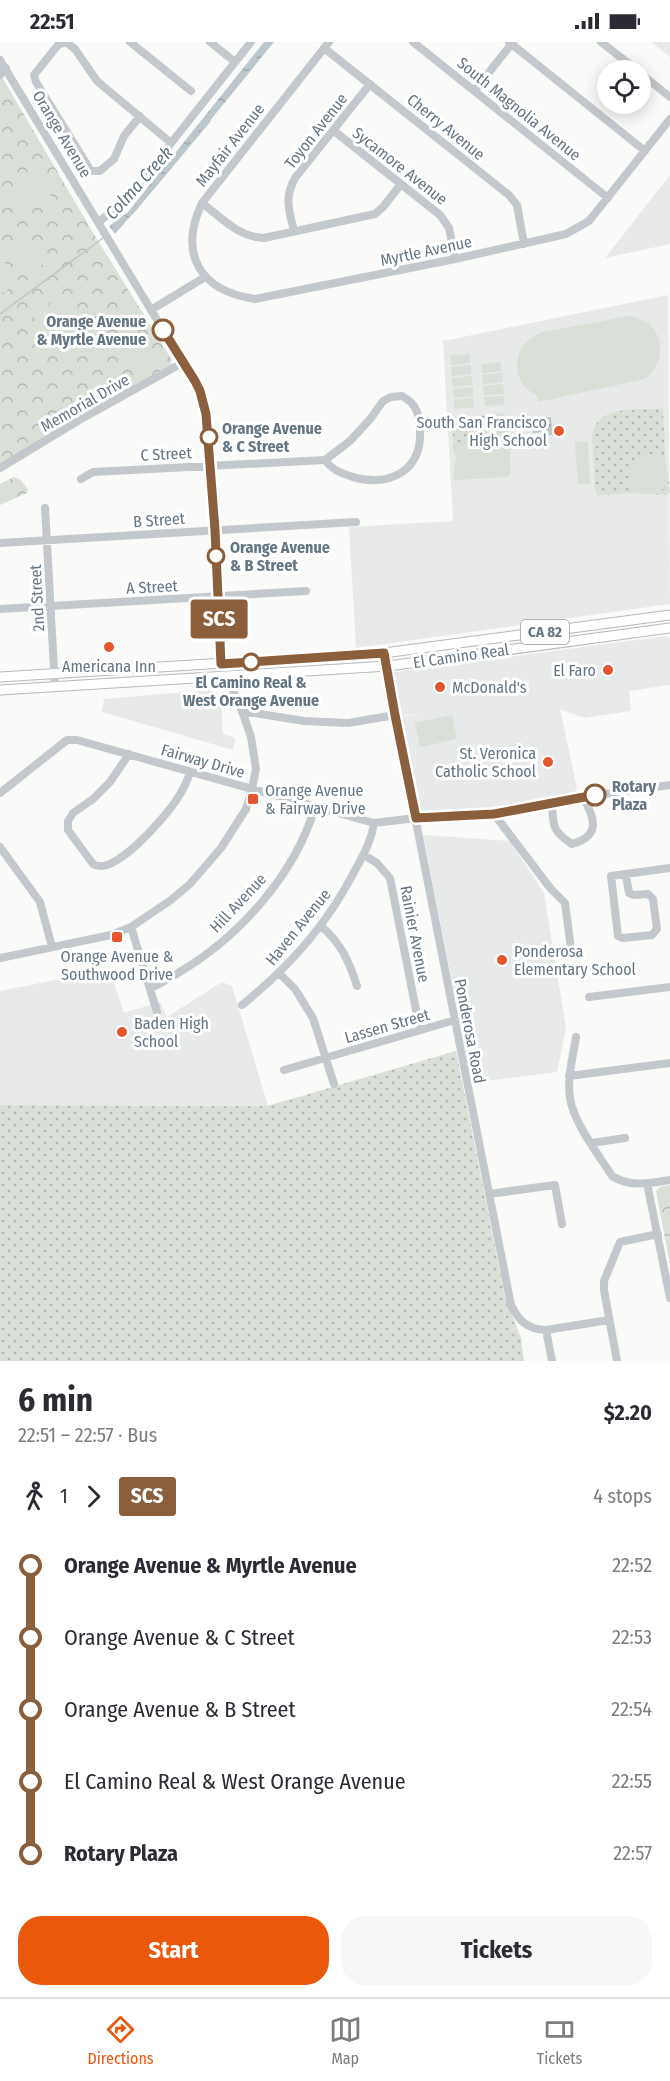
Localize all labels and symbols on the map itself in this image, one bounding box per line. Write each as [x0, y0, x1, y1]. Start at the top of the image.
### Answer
street label: South Magnolia Avenue [453, 53, 585, 165]
street label: Orange Avenue [29, 87, 96, 181]
street label: Toyon Avenue [281, 89, 351, 173]
street label: Cherry Avenue [403, 90, 489, 164]
street label: Mayfair Avenue [192, 100, 268, 190]
street label: Sycamore Avenue [349, 123, 451, 209]
water label: Colma Creek [101, 142, 178, 224]
street label: Myrtle Avenue [379, 232, 474, 270]
place label: Orange Avenue & Myrtle Avenue [36, 312, 146, 349]
marker: Orange Avenue & Myrtle Avenue [152, 319, 174, 341]
street label: Memorial Drive [37, 370, 133, 436]
place label: South San Francisco High School [416, 413, 547, 450]
place label: Orange Avenue & C Street [222, 419, 322, 456]
marker: South San Francisco High School [552, 424, 566, 438]
marker: Orange Avenue & C Street [200, 428, 218, 446]
street label: C Street [140, 443, 193, 465]
street label: B Street [132, 509, 186, 531]
place label: Orange Avenue & B Street [230, 538, 330, 575]
marker: Orange Avenue & B Street [207, 547, 225, 565]
street label: 2nd Street [26, 563, 48, 632]
street label: A Street [126, 576, 179, 598]
line badge: SCS [184, 600, 254, 638]
road number: CA 82 [521, 620, 569, 644]
marker: Americana Inn [102, 640, 116, 654]
street label: El Camino Real [412, 640, 510, 672]
marker: El Camino Real & West Orange Avenue [242, 653, 260, 671]
place label: Americana Inn [62, 657, 156, 676]
place label: El Faro [553, 661, 596, 680]
marker: El Faro [601, 663, 615, 677]
place label: El Camino Real & West Orange Avenue [183, 673, 319, 710]
place label: McDonald's [452, 678, 527, 697]
marker: McDonald's [433, 680, 447, 694]
street label: Fairway Drive [159, 740, 247, 782]
place label: St. Veronica Catholic School [435, 744, 536, 781]
marker: St. Veronica Catholic School [541, 755, 555, 769]
place label: Rotary Plaza [612, 777, 657, 814]
place label: Orange Avenue & Fairway Drive [265, 781, 366, 818]
marker: Rotary Plaza [584, 784, 606, 806]
marker: Orange Avenue & Fairway Drive [246, 792, 260, 806]
street label: Hill Avenue [206, 869, 270, 937]
street label: Rainier Avenue [396, 884, 434, 984]
street label: Haven Avenue [262, 885, 335, 969]
marker: Orange Avenue & Southwood Drive [110, 930, 124, 944]
place label: Ponderosa Elementary School [514, 942, 636, 979]
place label: Orange Avenue & Southwood Drive [61, 947, 174, 984]
marker: Ponderosa Elementary School [495, 953, 509, 967]
street label: Ponderosa Road [451, 977, 489, 1085]
street label: Lassen Street [342, 1005, 432, 1047]
place label: Baden High School [134, 1014, 209, 1051]
marker: Baden High School [115, 1025, 129, 1039]

